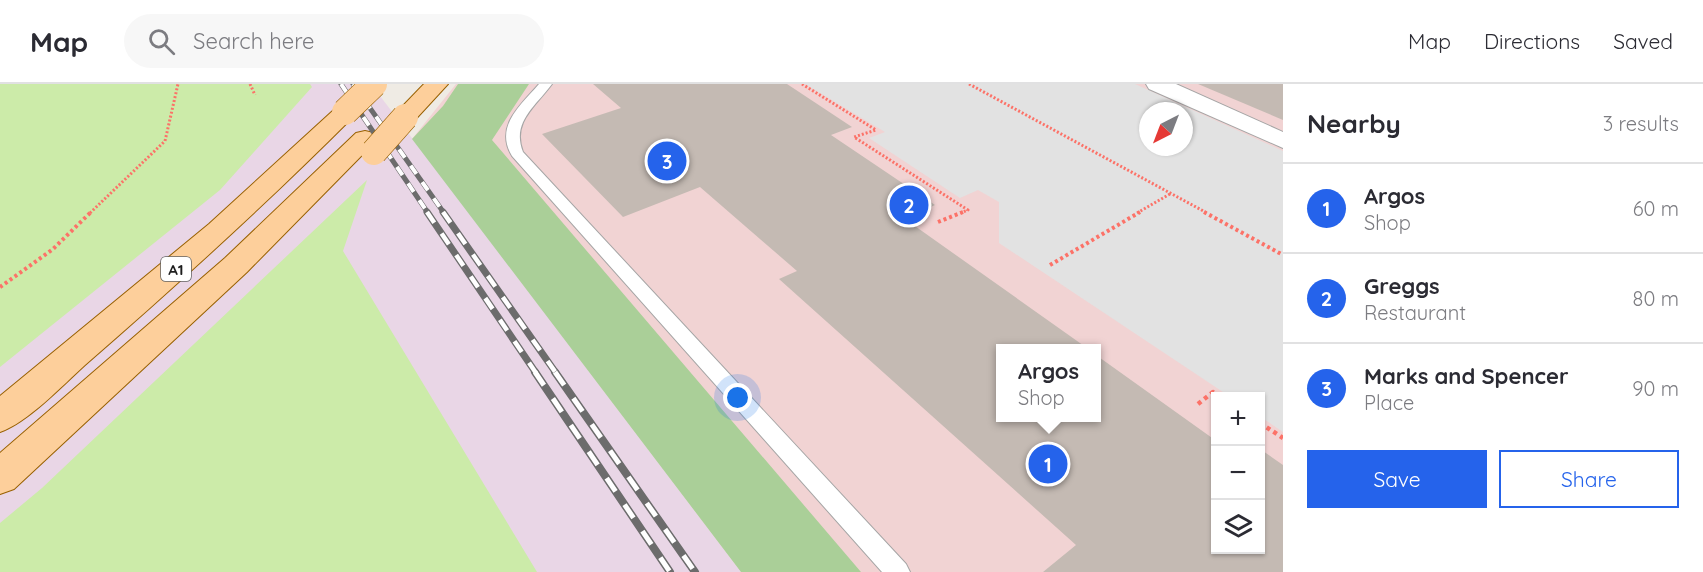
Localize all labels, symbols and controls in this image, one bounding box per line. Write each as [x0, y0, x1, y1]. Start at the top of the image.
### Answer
search box [124, 14, 544, 68]
text: Map [30, 24, 88, 59]
icon: search [145, 25, 178, 58]
text: Search here [193, 27, 315, 55]
text: Map [1408, 28, 1451, 54]
text: Directions [1484, 28, 1580, 54]
text: Saved [1613, 28, 1673, 54]
north arrow [1139, 102, 1193, 156]
text: Nearby [1307, 107, 1401, 140]
text: 3 results [1603, 111, 1679, 136]
pin: 3 [648, 138, 686, 184]
pin: 2 [890, 182, 928, 228]
text: Argos [1364, 182, 1425, 210]
text: 1 [1323, 196, 1330, 221]
text: 60 m [1633, 196, 1679, 221]
text: Shop [1364, 210, 1411, 235]
road number: A1 [161, 257, 191, 281]
text: Greggs [1364, 272, 1440, 300]
text: 2 [1321, 286, 1332, 311]
text: 80 m [1633, 286, 1679, 311]
text: Restaurant [1364, 300, 1466, 325]
popup [996, 344, 1101, 422]
text: Argos [1018, 357, 1079, 385]
text: Marks and Spencer [1364, 362, 1568, 390]
text: 3 [1321, 376, 1332, 401]
text: 90 m [1632, 376, 1679, 401]
your location [723, 383, 752, 412]
text: Shop [1018, 385, 1065, 410]
text: Place [1364, 390, 1414, 415]
map controls [1211, 392, 1265, 554]
button: + [1211, 392, 1265, 446]
pin: 1 [1028, 442, 1068, 487]
button: − [1211, 446, 1265, 500]
button: Save [1307, 450, 1487, 508]
button: Share [1499, 450, 1679, 508]
button: layers [1211, 500, 1265, 554]

